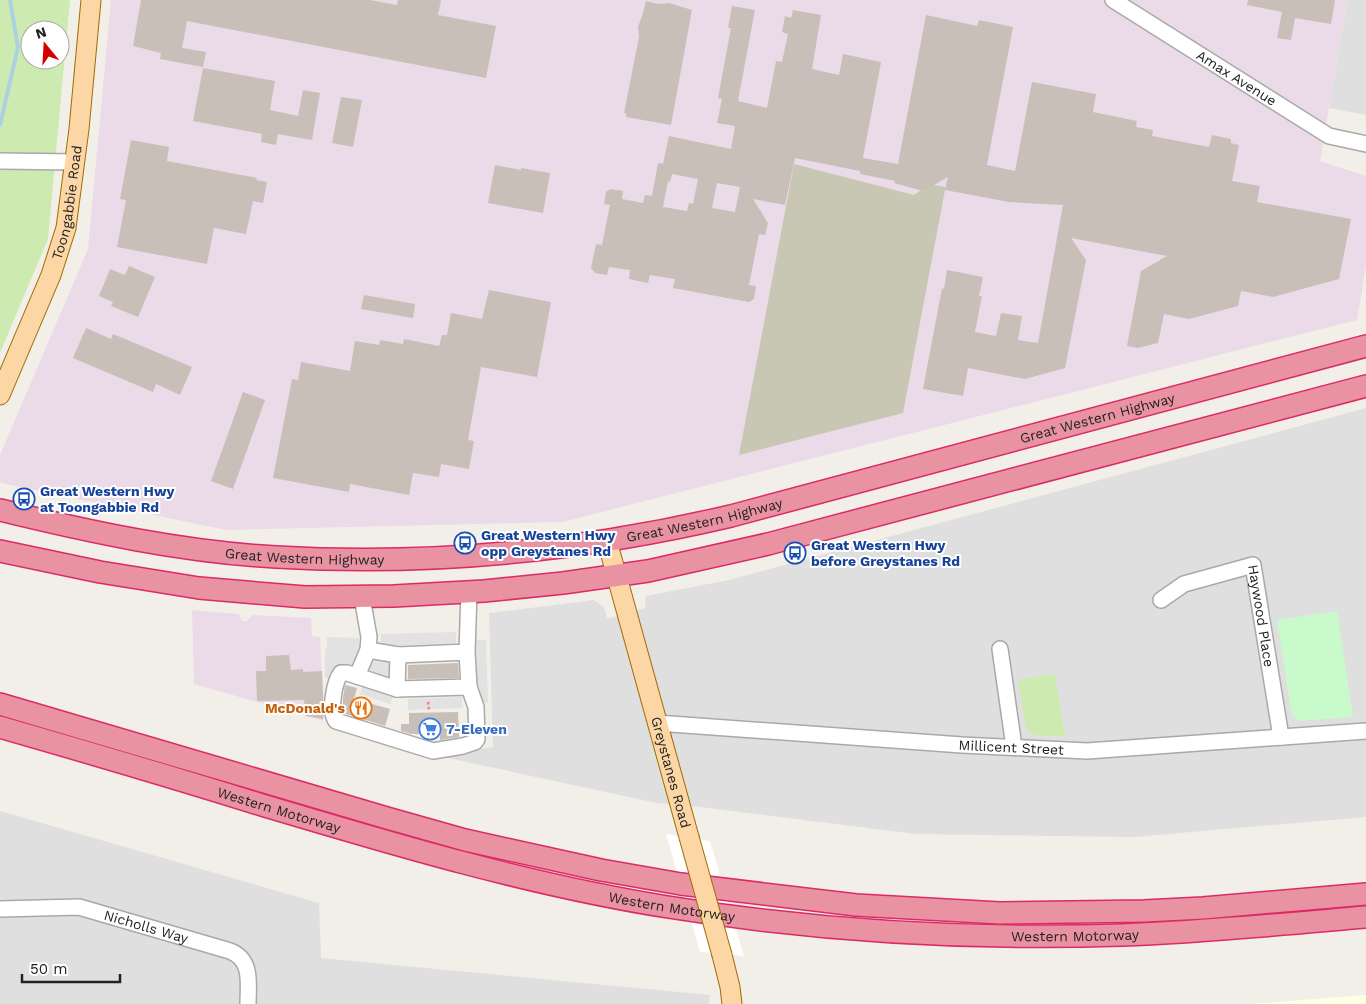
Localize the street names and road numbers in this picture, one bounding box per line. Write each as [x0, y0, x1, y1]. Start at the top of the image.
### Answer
street label: Amax Avenue [1194, 47, 1280, 109]
street label: Toongabbie Road [48, 144, 85, 262]
street label: Great Western Highway [1018, 389, 1177, 446]
street label: Great Western Highway [625, 494, 785, 545]
street label: Great Western Highway [224, 545, 385, 568]
street label: Haywood Place [1245, 563, 1277, 668]
street label: Greystanes Road [648, 715, 694, 830]
street label: Millicent Street [958, 737, 1064, 758]
street label: Western Motorway [215, 784, 343, 836]
street label: Western Motorway [607, 889, 737, 925]
street label: Nicholls Way [102, 907, 191, 947]
street label: Western Motorway [1011, 926, 1140, 944]

